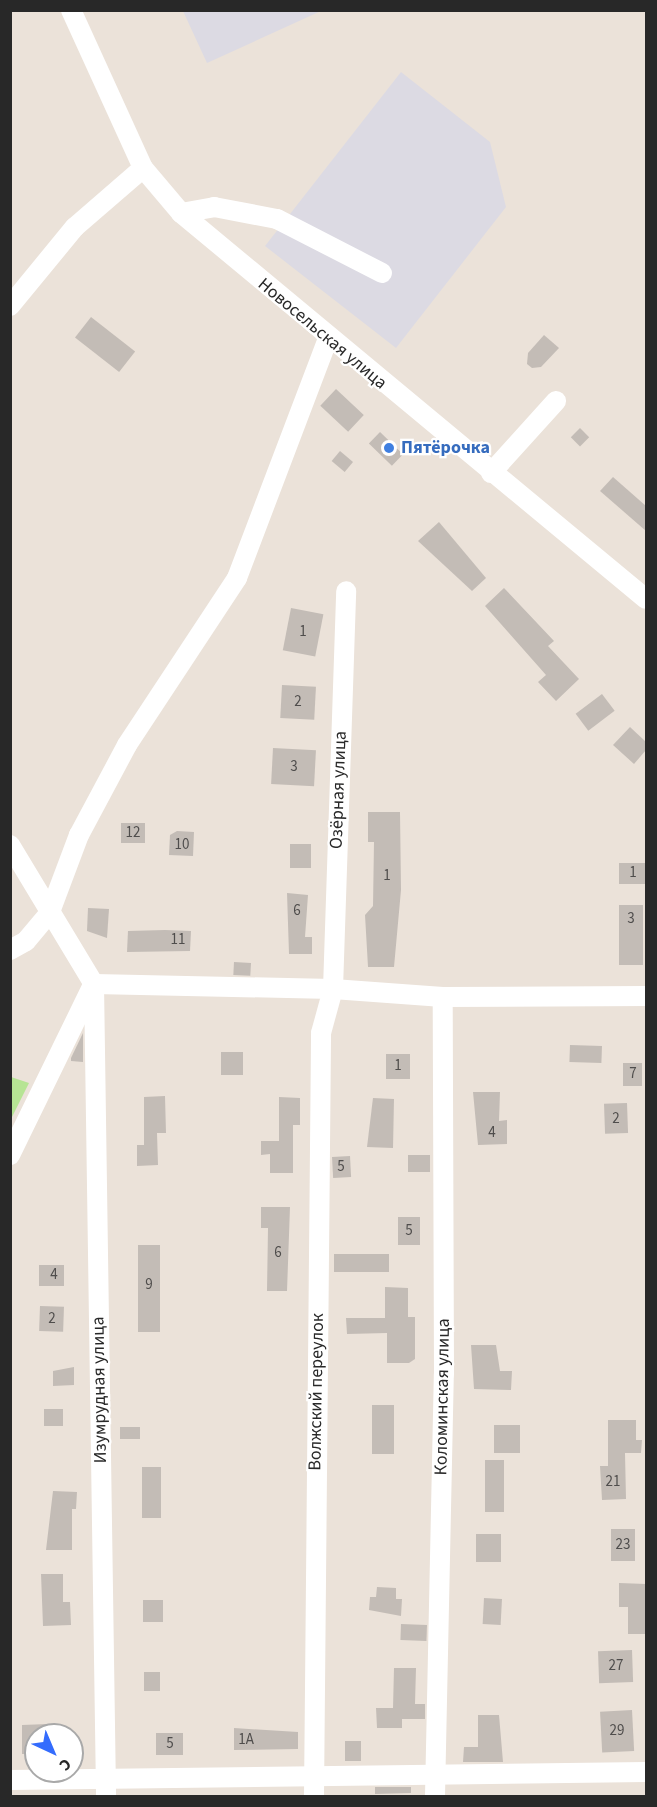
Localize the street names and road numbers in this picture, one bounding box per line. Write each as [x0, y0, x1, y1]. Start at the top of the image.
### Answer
street label: Новосельская улица [253, 274, 391, 394]
street label: Озёрная улица [326, 731, 352, 849]
street label: Волжский переулок [305, 1313, 329, 1471]
street label: Изумрудная улица [88, 1316, 112, 1464]
street label: Коломинская улица [431, 1318, 455, 1476]

